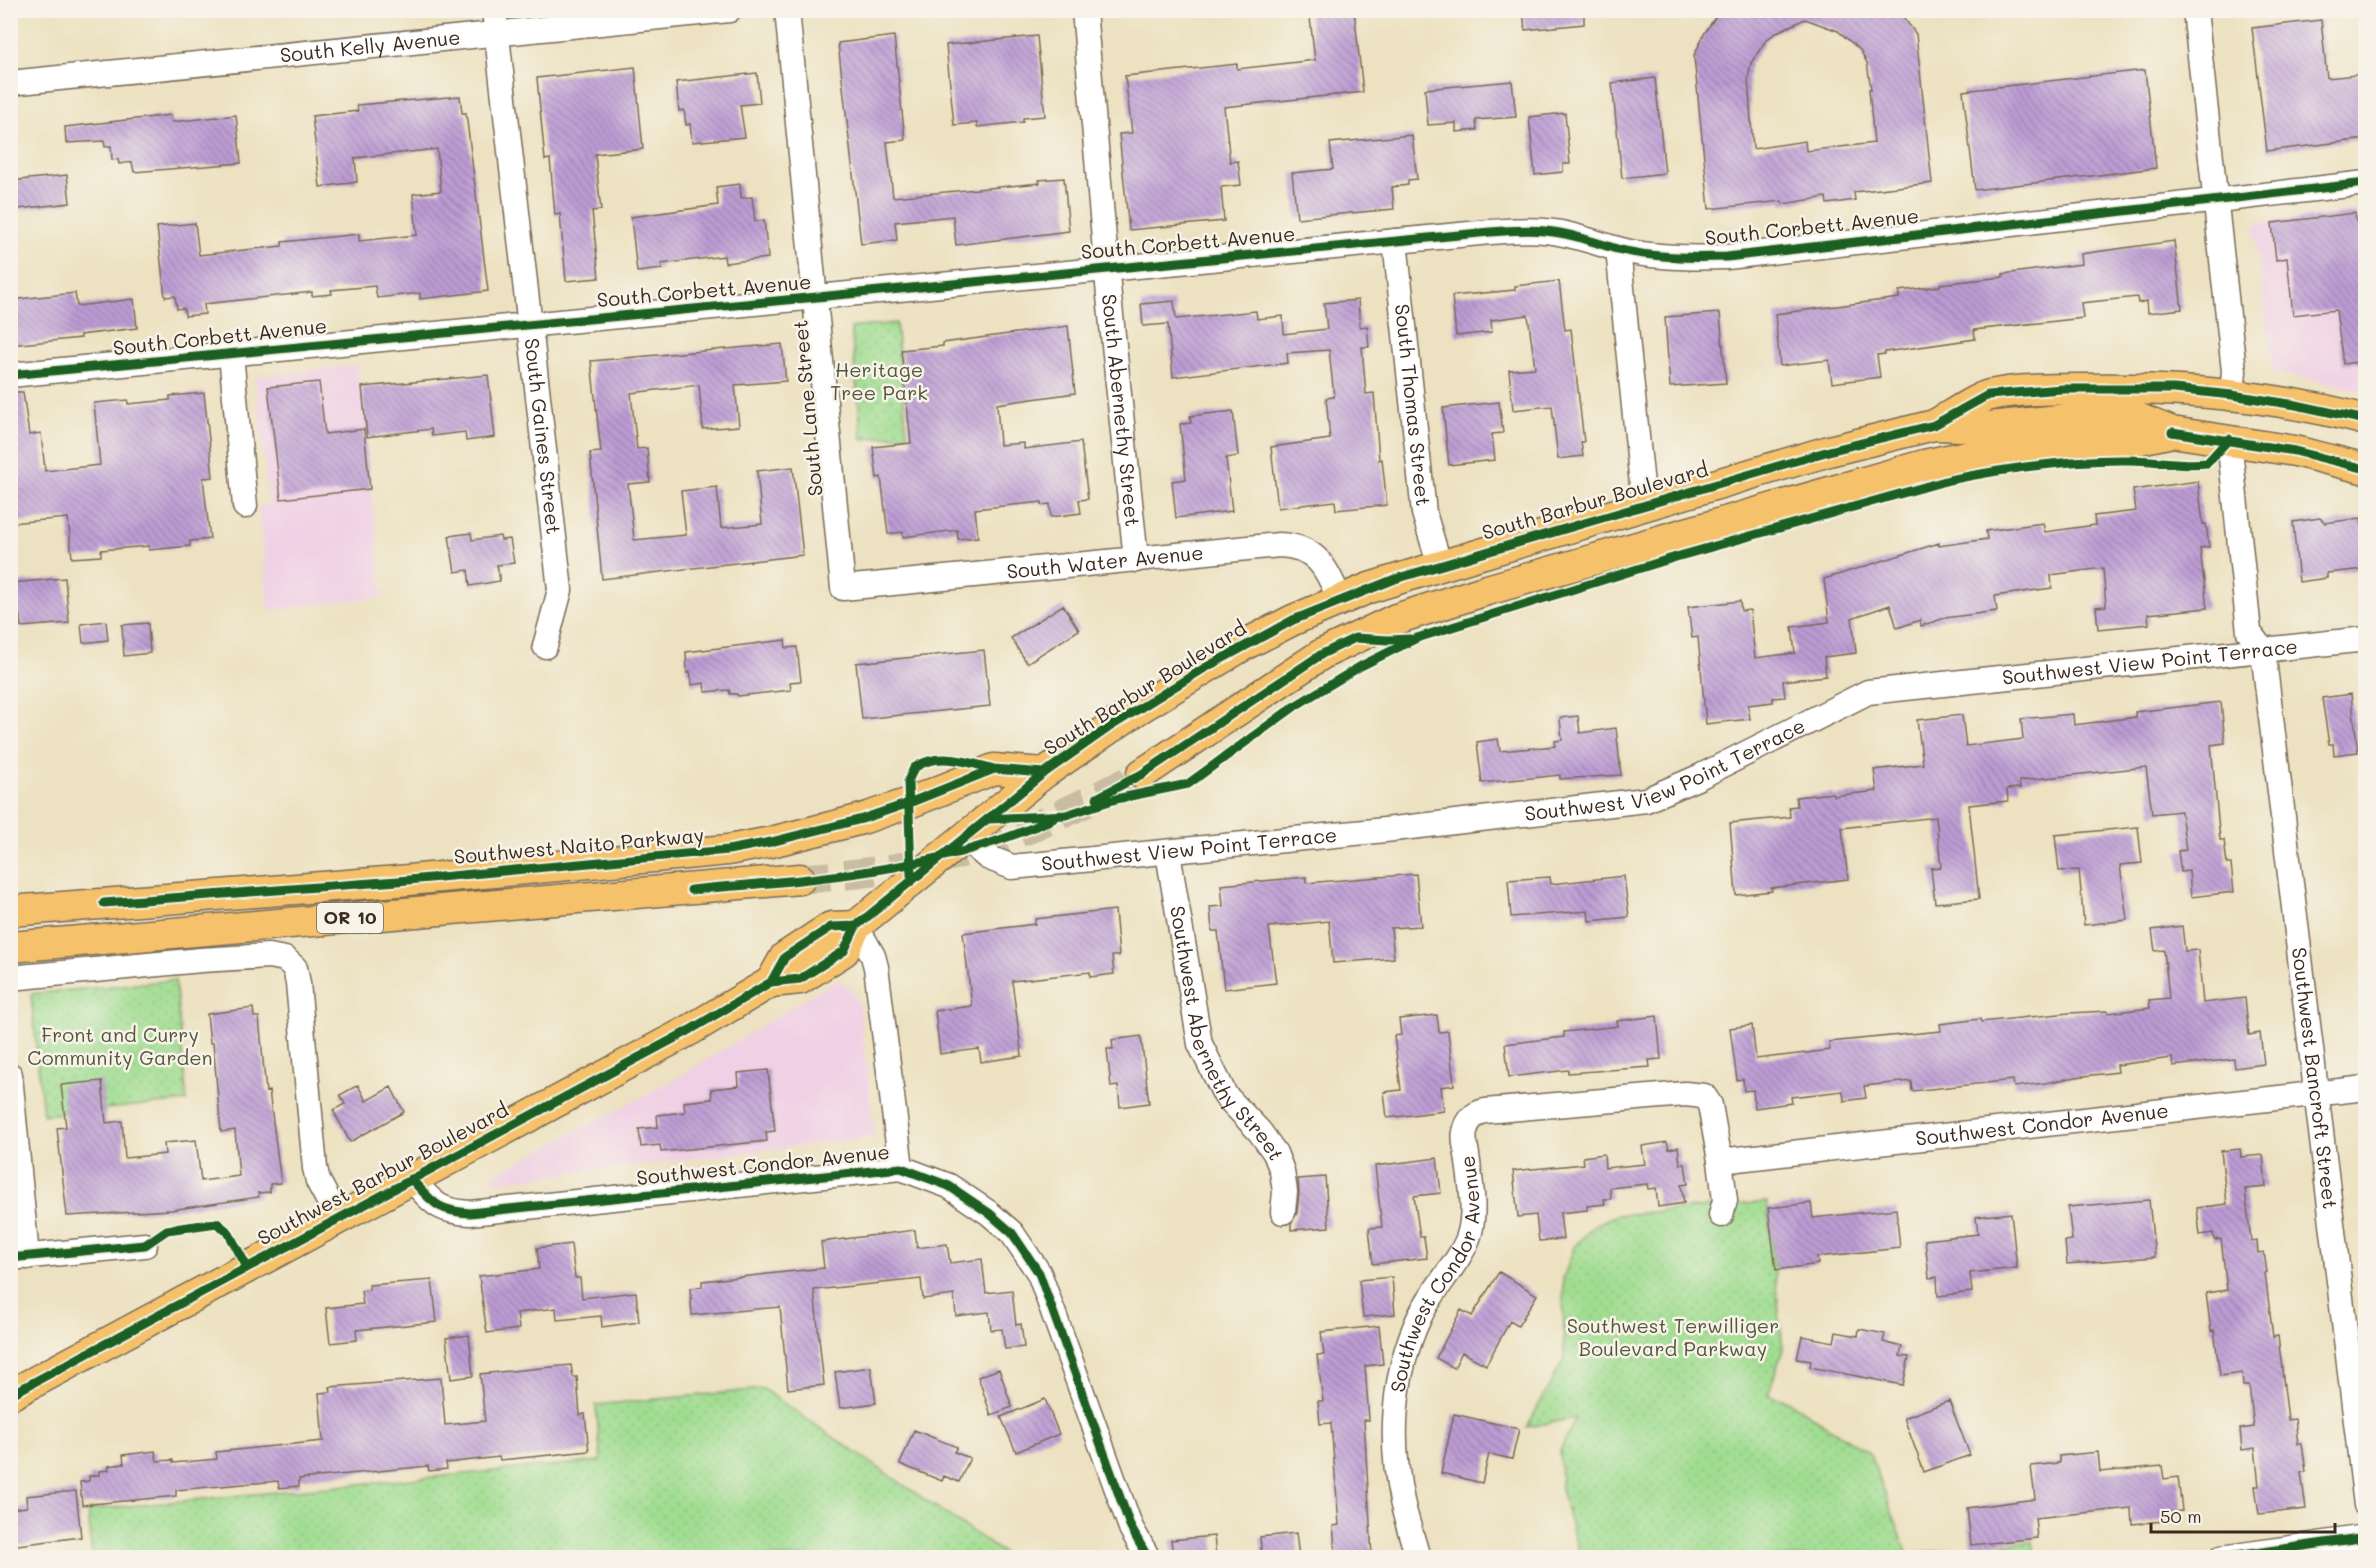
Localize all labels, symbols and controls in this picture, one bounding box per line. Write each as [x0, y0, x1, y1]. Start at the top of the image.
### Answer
street label: South Kelly Avenue [279, 23, 462, 68]
street label: South Corbett Avenue [1704, 202, 1920, 250]
street label: South Corbett Avenue [1080, 220, 1296, 264]
street label: South Corbett Avenue [596, 268, 812, 312]
street label: South Abernethy Street [1097, 293, 1147, 528]
street label: South Thomas Street [1390, 303, 1437, 507]
street label: South Corbett Avenue [112, 312, 328, 360]
street label: South Lane Street [786, 319, 828, 497]
street label: South Gaines Street [519, 337, 568, 536]
park label: Heritage Tree Park [830, 356, 928, 405]
street label: South Barbur Boulevard [1479, 455, 1711, 545]
street label: South Water Avenue [1005, 539, 1204, 584]
street label: South Barbur Boulevard [1038, 614, 1251, 760]
street label: Southwest View Point Terrace [2001, 632, 2299, 690]
street label: Southwest View Point Terrace [1523, 712, 1809, 826]
street label: Southwest Naito Parkway [453, 821, 705, 869]
street label: Southwest View Point Terrace [1040, 821, 1338, 876]
road number: OR 10 [317, 903, 383, 933]
street label: Southwest Abernethy Street [1165, 904, 1291, 1164]
street label: Southwest Bancroft Street [2287, 946, 2344, 1210]
park label: Front and Curry Community Garden [27, 1021, 213, 1070]
street label: Southwest Barbur Boulevard [253, 1096, 512, 1250]
street label: Southwest Condor Avenue [1914, 1096, 2170, 1151]
street label: Southwest Condor Avenue [635, 1138, 891, 1190]
street label: Southwest Condor Avenue [1384, 1154, 1485, 1394]
park label: Southwest Terwilliger Boulevard Parkway [1567, 1312, 1779, 1361]
scale bar [2151, 1496, 2336, 1534]
text: 50 m [2160, 1504, 2202, 1528]

